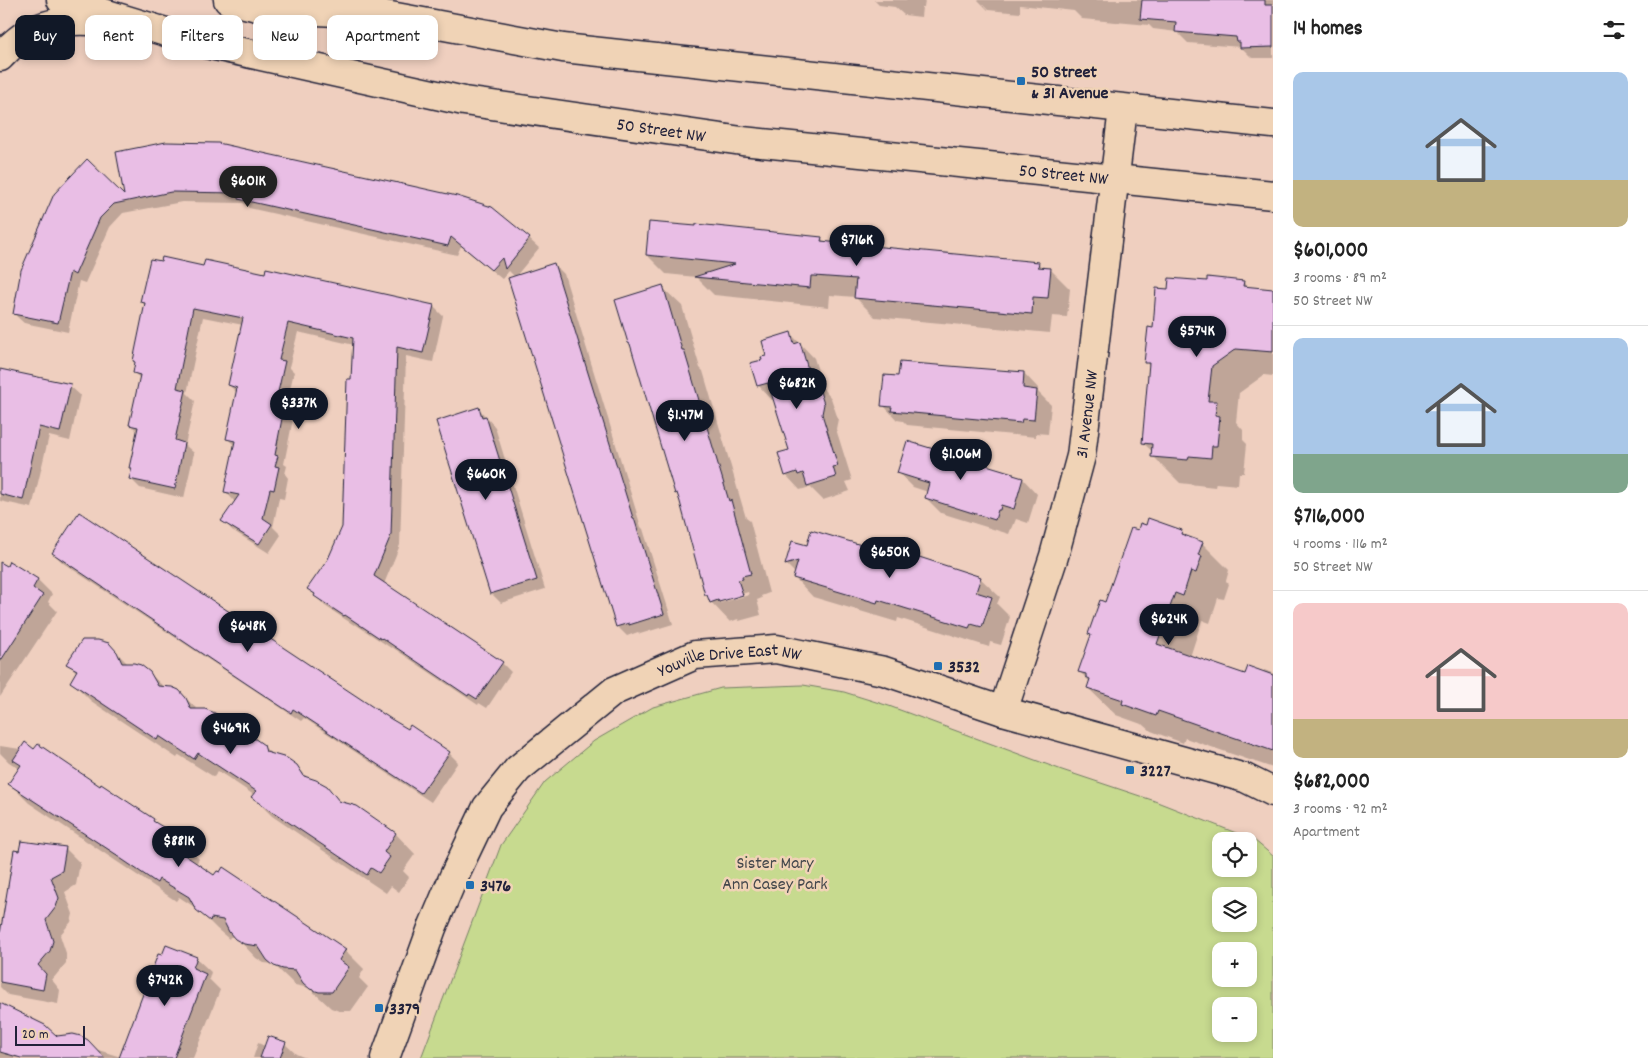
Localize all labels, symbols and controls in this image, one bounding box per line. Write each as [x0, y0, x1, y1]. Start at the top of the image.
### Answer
chip: Buy [15, 15, 75, 60]
chip: Rent [85, 15, 152, 60]
chip: Filters [162, 15, 243, 60]
chip: New [253, 15, 317, 60]
chip: Apartment [327, 15, 438, 60]
text: 14 homes [1293, 15, 1363, 45]
icon: filters [1600, 16, 1628, 44]
place label: 50 Street & 31 Avenue [1031, 61, 1108, 107]
marker: 50 Street & 31 Avenue [1015, 75, 1027, 87]
icon: home [1416, 105, 1506, 195]
street label: 50 Street NW [615, 113, 708, 151]
street label: 50 Street NW [1018, 159, 1110, 193]
pin: $601K [213, 166, 283, 208]
text: $601K [230, 170, 266, 193]
pin: $716K [822, 224, 892, 267]
text: $716K [841, 229, 873, 252]
text: $601,000 [1293, 237, 1368, 267]
text: 3 rooms · 89 m² [1293, 267, 1387, 290]
text: 50 Street NW [1293, 290, 1372, 313]
pin: $574K [1162, 316, 1232, 358]
text: $574K [1179, 320, 1215, 343]
pin: $682K [762, 368, 832, 410]
street label: 31 Avenue NW [1071, 368, 1106, 460]
icon: home [1416, 370, 1506, 460]
text: $682K [779, 372, 815, 395]
pin: $337K [264, 388, 334, 430]
text: $337K [281, 392, 317, 415]
pin: $1.47M [644, 400, 726, 442]
text: $1.47M [667, 404, 703, 427]
pin: $1.06M [920, 438, 1002, 481]
text: $1.06M [941, 443, 981, 466]
pin: $660K [451, 458, 521, 501]
text: $660K [466, 463, 506, 486]
text: $716,000 [1293, 503, 1365, 533]
text: 4 rooms · 116 m² [1293, 533, 1388, 556]
pin: $650K [855, 536, 925, 579]
text: $650K [870, 541, 910, 564]
text: 50 Street NW [1293, 556, 1372, 579]
pin: $624K [1134, 604, 1204, 646]
text: $624K [1151, 608, 1187, 631]
pin: $648K [213, 610, 283, 653]
text: $648K [230, 615, 266, 638]
icon: home [1416, 635, 1506, 725]
street label: Youville Drive East NW [654, 639, 804, 685]
place label: 3532 [948, 656, 980, 681]
marker: 3532 [932, 660, 944, 672]
pin: $469K [196, 712, 266, 755]
text: $469K [212, 717, 250, 740]
place label: 3227 [1140, 760, 1171, 785]
marker: 3227 [1124, 764, 1136, 776]
text: $682,000 [1293, 768, 1370, 798]
text: 3 rooms · 92 m² [1293, 798, 1387, 821]
text: Apartment [1293, 821, 1360, 844]
pin: $881K [144, 826, 214, 868]
text: $881K [163, 830, 195, 853]
map controls [1212, 832, 1257, 1042]
button: locate [1212, 832, 1257, 877]
park label: Sister Mary Ann Casey Park [722, 852, 828, 898]
place label: 3476 [480, 875, 511, 900]
marker: 3476 [464, 879, 476, 891]
button: layers [1212, 887, 1257, 932]
button: + [1212, 942, 1257, 987]
pin: $742K [130, 964, 200, 1007]
text: $742K [147, 969, 183, 992]
button: − [1212, 997, 1257, 1042]
place label: 3379 [389, 998, 420, 1023]
marker: 3379 [373, 1002, 385, 1014]
scale bar [15, 1023, 85, 1046]
text: 20 m [22, 1025, 49, 1045]

